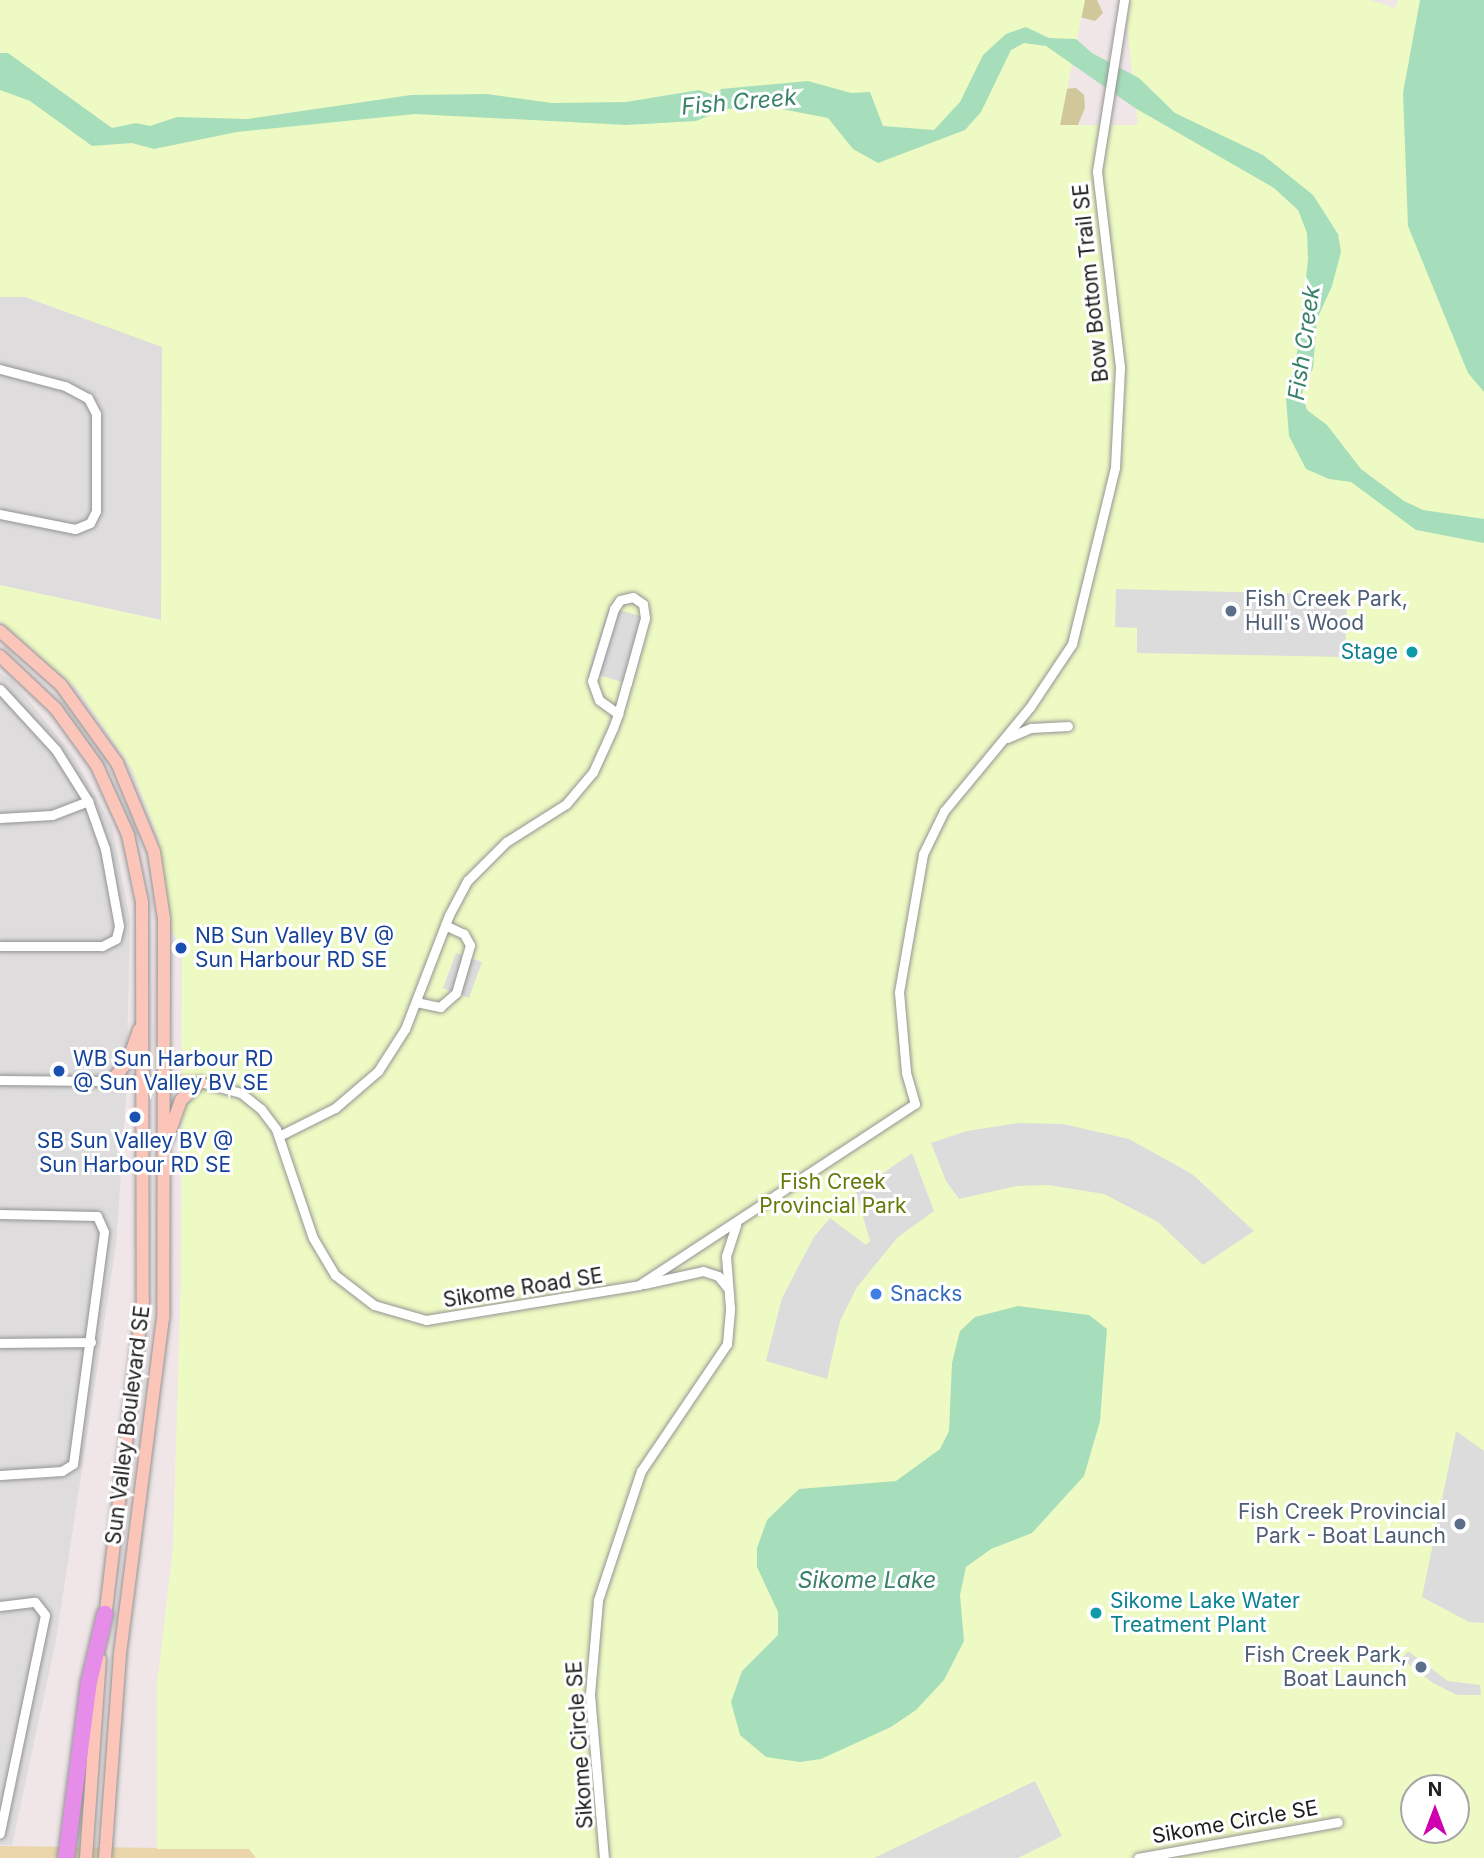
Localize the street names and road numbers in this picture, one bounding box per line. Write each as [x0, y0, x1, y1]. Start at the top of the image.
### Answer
street label: Bow Bottom Trail SE [1068, 182, 1114, 384]
street label: Sikome Road SE [441, 1263, 605, 1313]
street label: Sun Valley Boulevard SE [101, 1304, 155, 1546]
street label: Sikome Circle SE [562, 1660, 598, 1830]
street label: Sikome Circle SE [1150, 1795, 1320, 1849]

